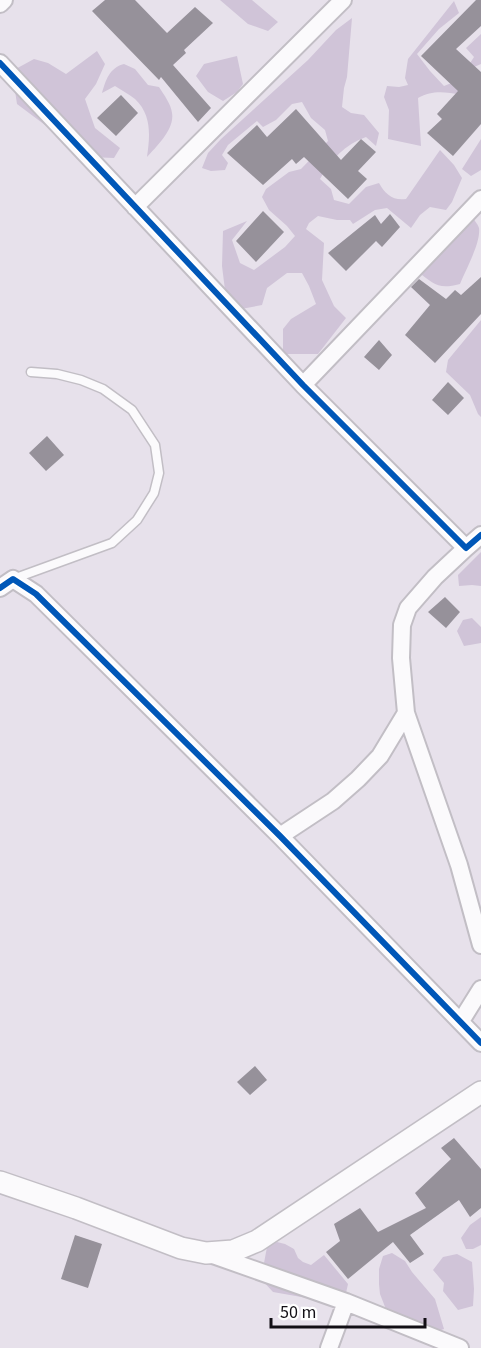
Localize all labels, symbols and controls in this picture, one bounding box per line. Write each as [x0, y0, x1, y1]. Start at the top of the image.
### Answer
scale bar [271, 1291, 426, 1329]
text: 50 m [280, 1300, 316, 1325]

